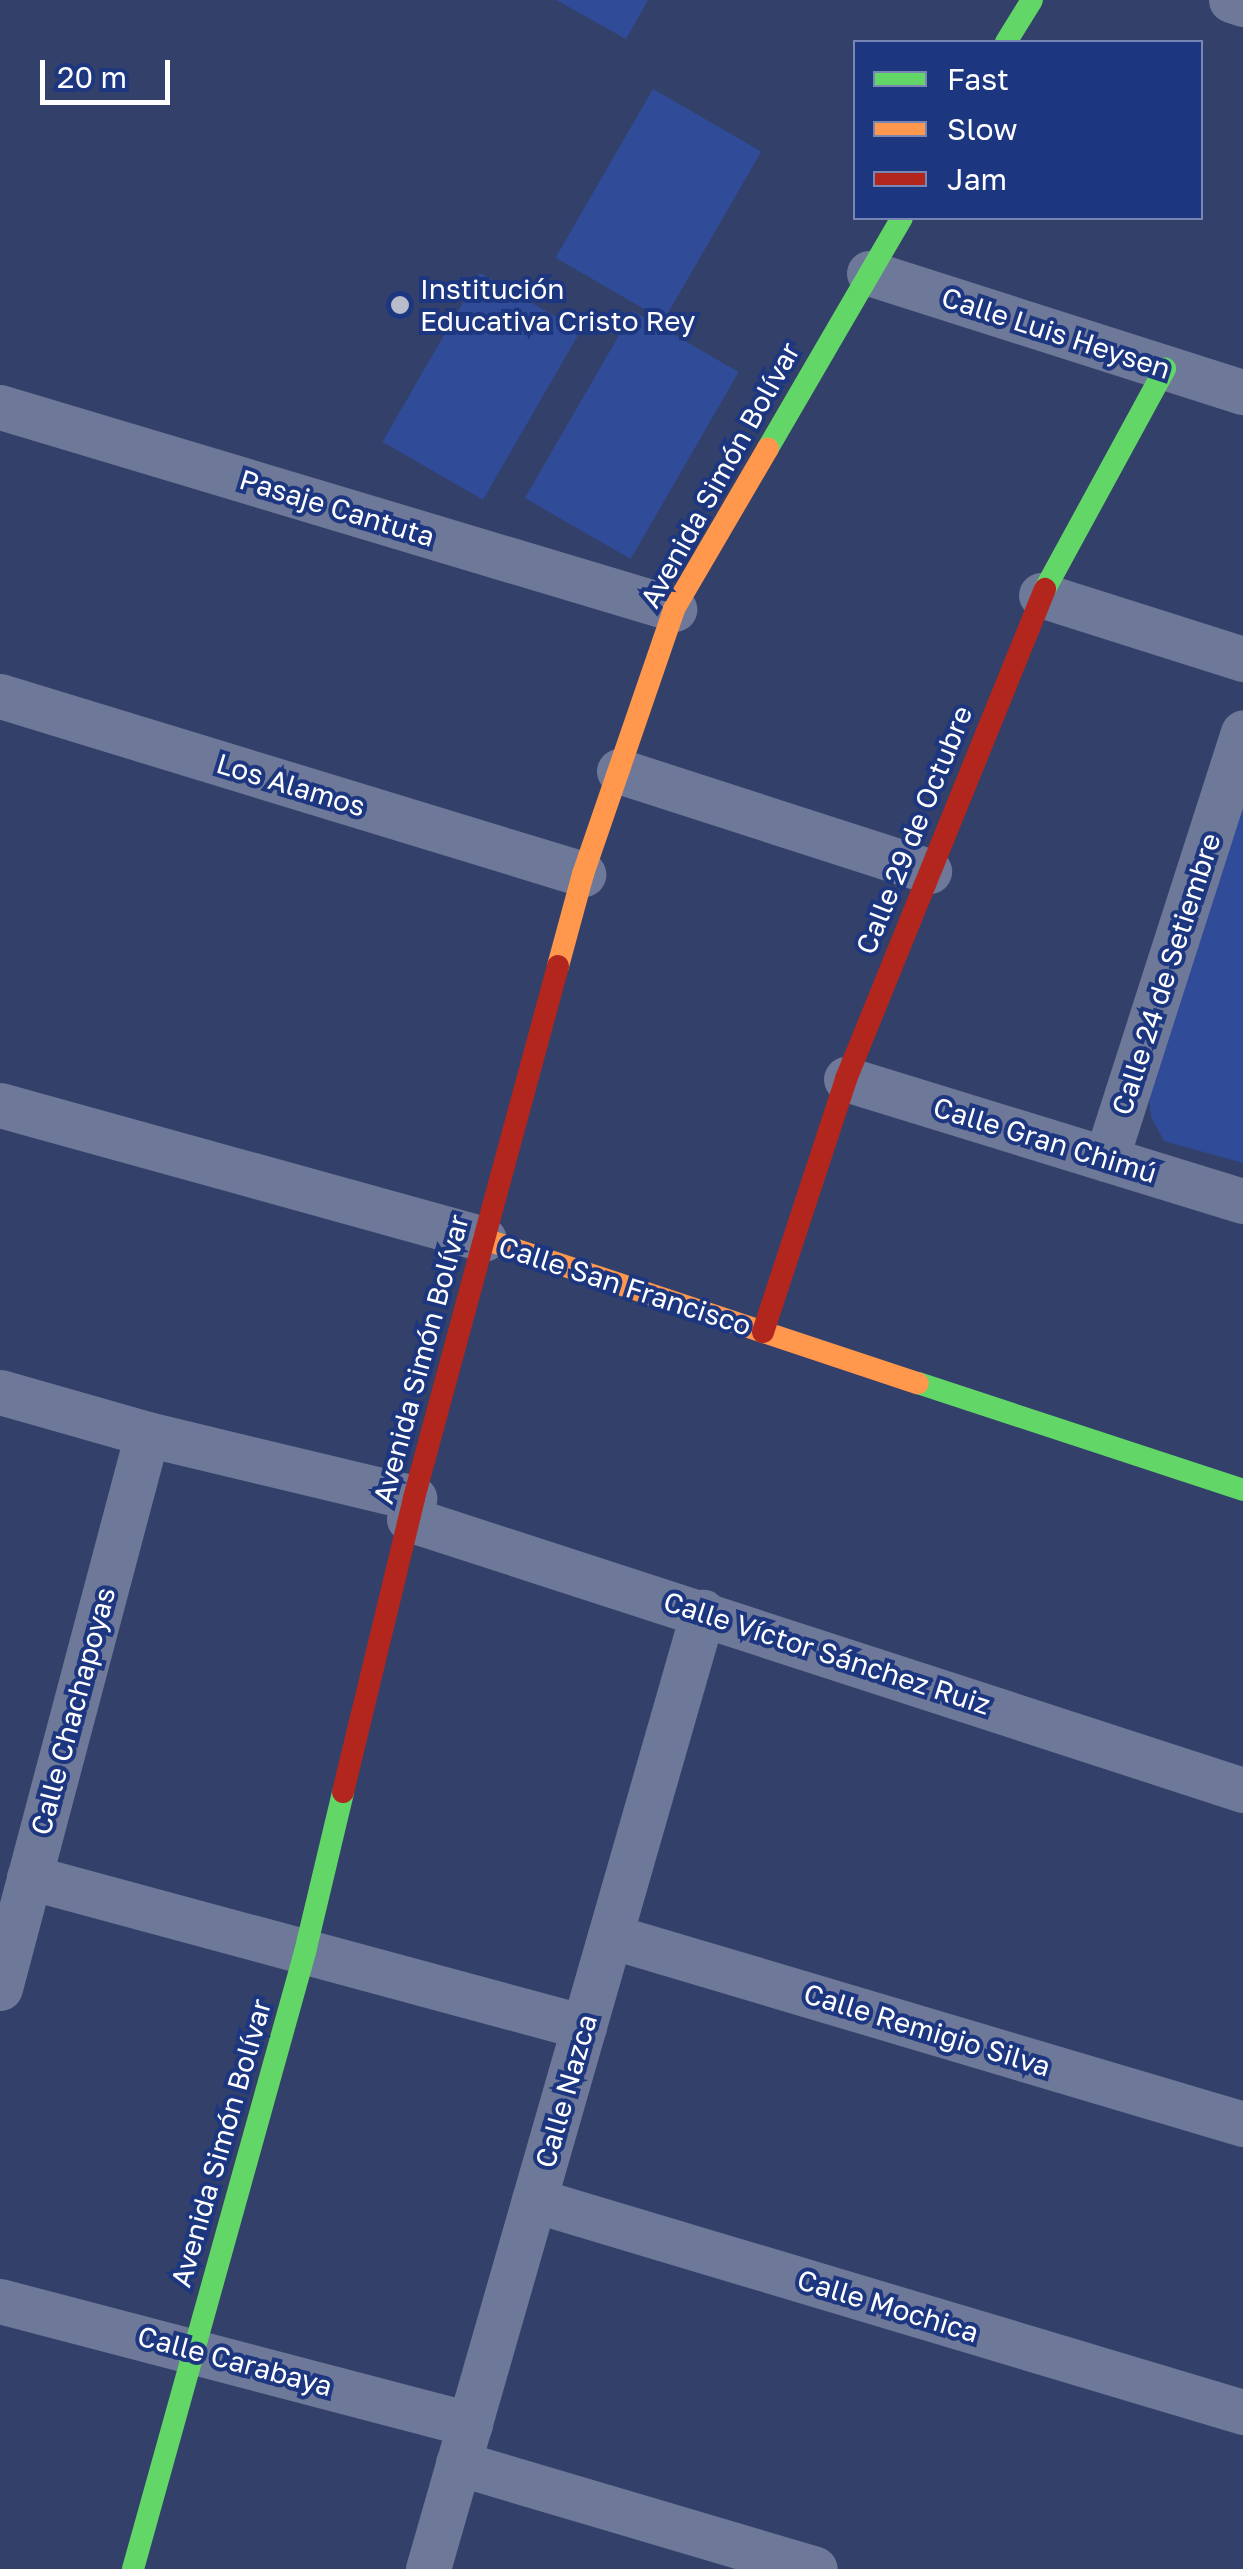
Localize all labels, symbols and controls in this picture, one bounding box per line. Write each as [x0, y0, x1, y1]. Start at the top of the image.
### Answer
scale bar [45, 40, 175, 102]
legend [853, 40, 1203, 220]
text: 20 m [57, 59, 127, 95]
text: Fast [947, 61, 1009, 97]
text: Slow [947, 111, 1018, 147]
text: Jam [947, 161, 1007, 197]
place label: Institución Educativa Cristo Rey [420, 272, 696, 338]
street label: Calle Luis Heysen [937, 280, 1175, 386]
marker: Institución Educativa Cristo Rey [389, 294, 411, 316]
street label: Avenida Simón Bolívar [633, 337, 807, 613]
street label: Pasaje Cantuta [235, 462, 439, 554]
street label: Calle 29 de Octubre [849, 701, 979, 959]
street label: Los Alamos [213, 746, 369, 824]
street label: Calle 24 de Setiembre [1105, 829, 1227, 1119]
street label: Calle Gran Chimú [929, 1090, 1161, 1190]
street label: Avenida Simón Bolívar [366, 1211, 476, 1507]
street label: Calle San Francisco [494, 1229, 756, 1343]
street label: Calle Chachapoyas [24, 1583, 122, 1839]
street label: Calle Víctor Sánchez Ruiz [659, 1584, 995, 1722]
street label: Calle Remigio Silva [800, 1977, 1054, 2083]
street label: Avenida Simón Bolívar [164, 1995, 278, 2291]
street label: Calle Nazca [528, 2010, 604, 2172]
street label: Calle Mochica [793, 2262, 983, 2350]
street label: Calle Carabaya [134, 2319, 336, 2403]

